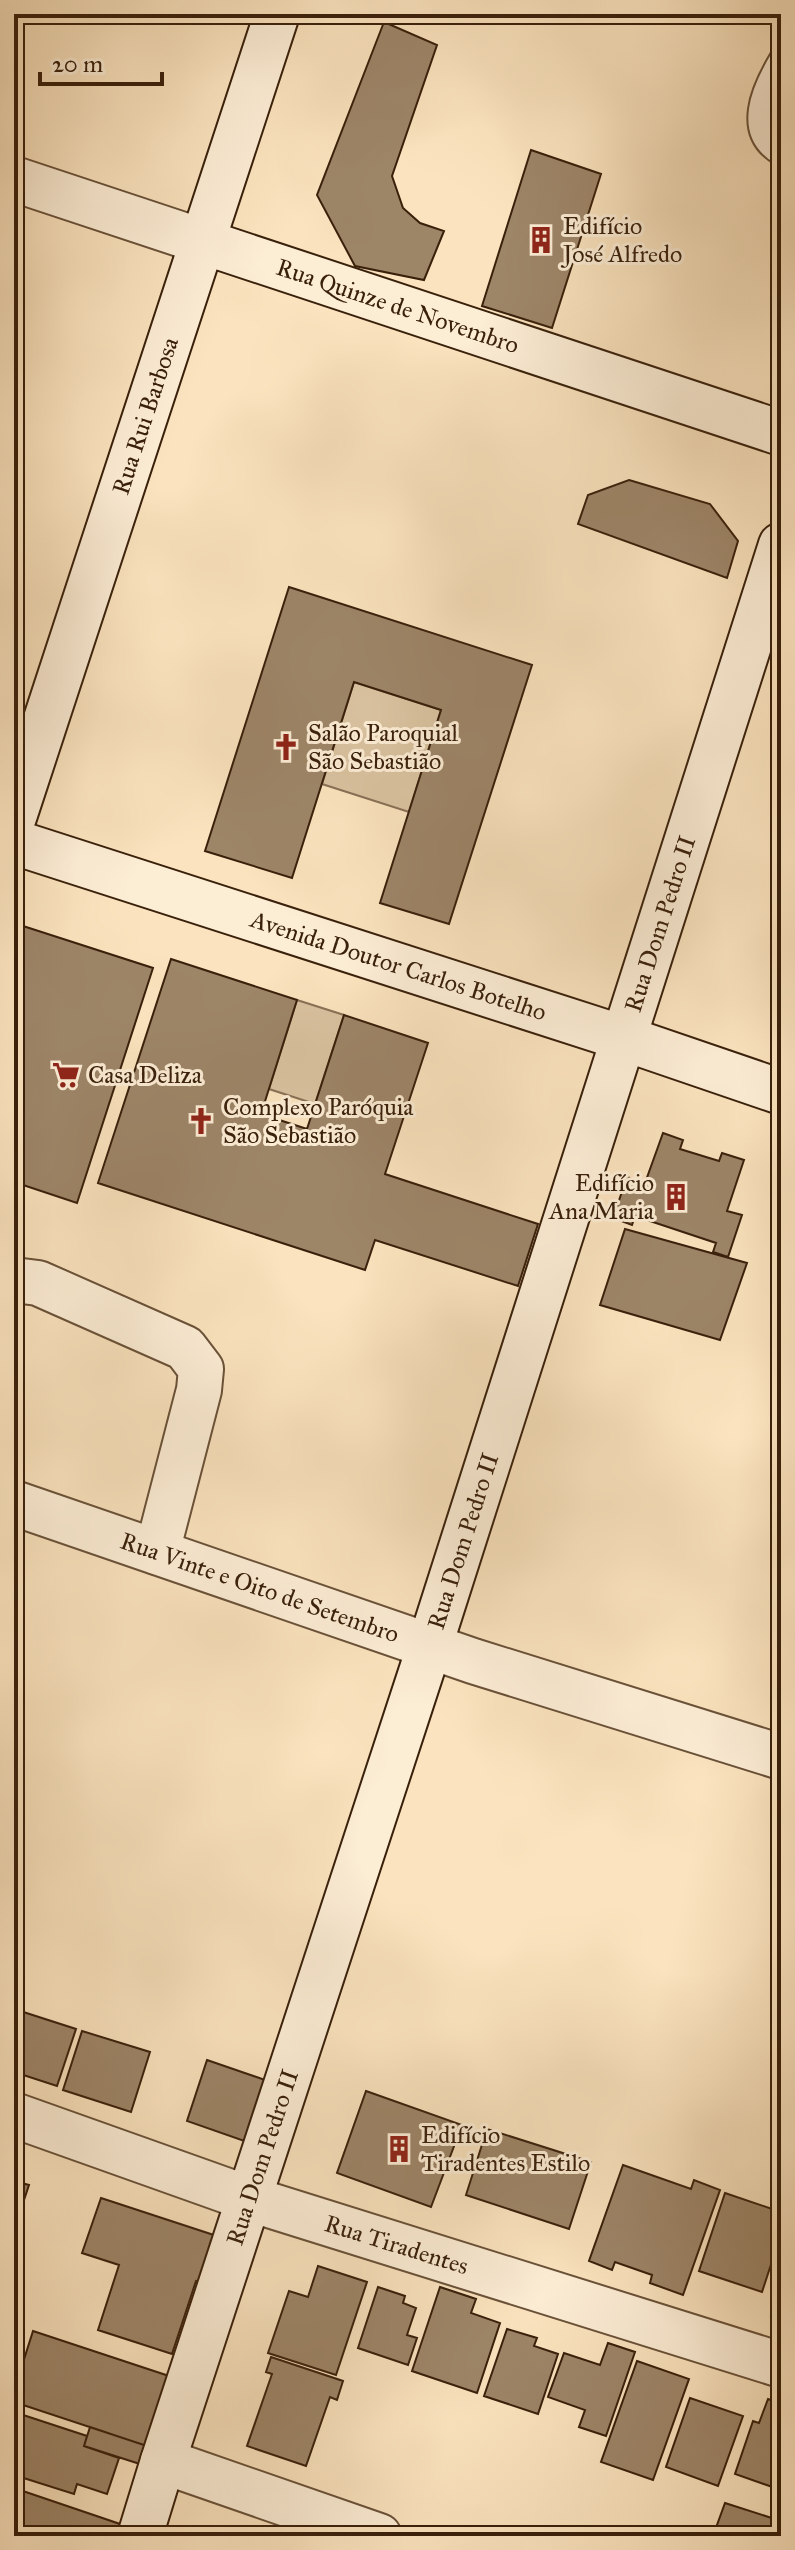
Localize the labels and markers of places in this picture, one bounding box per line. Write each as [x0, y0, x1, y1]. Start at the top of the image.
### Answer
place label: Edifício José Alfredo [560, 211, 682, 269]
building icon: Edifício José Alfredo [526, 225, 556, 255]
place label: Salão Paroquial São Sebastião [308, 718, 459, 776]
church icon: Salão Paroquial São Sebastião [271, 732, 301, 762]
supermarket icon: Casa Deliza [51, 1060, 81, 1090]
place label: Casa Deliza [88, 1060, 203, 1090]
place label: Complexo Paróquia São Sebastião [223, 1092, 414, 1150]
church icon: Complexo Paróquia São Sebastião [186, 1106, 216, 1136]
place label: Edifício Ana Maria [548, 1168, 655, 1226]
building icon: Edifício Ana Maria [661, 1182, 691, 1212]
place label: Edifício Tiradentes Estilo [421, 2120, 590, 2178]
building icon: Edifício Tiradentes Estilo [384, 2134, 414, 2164]

